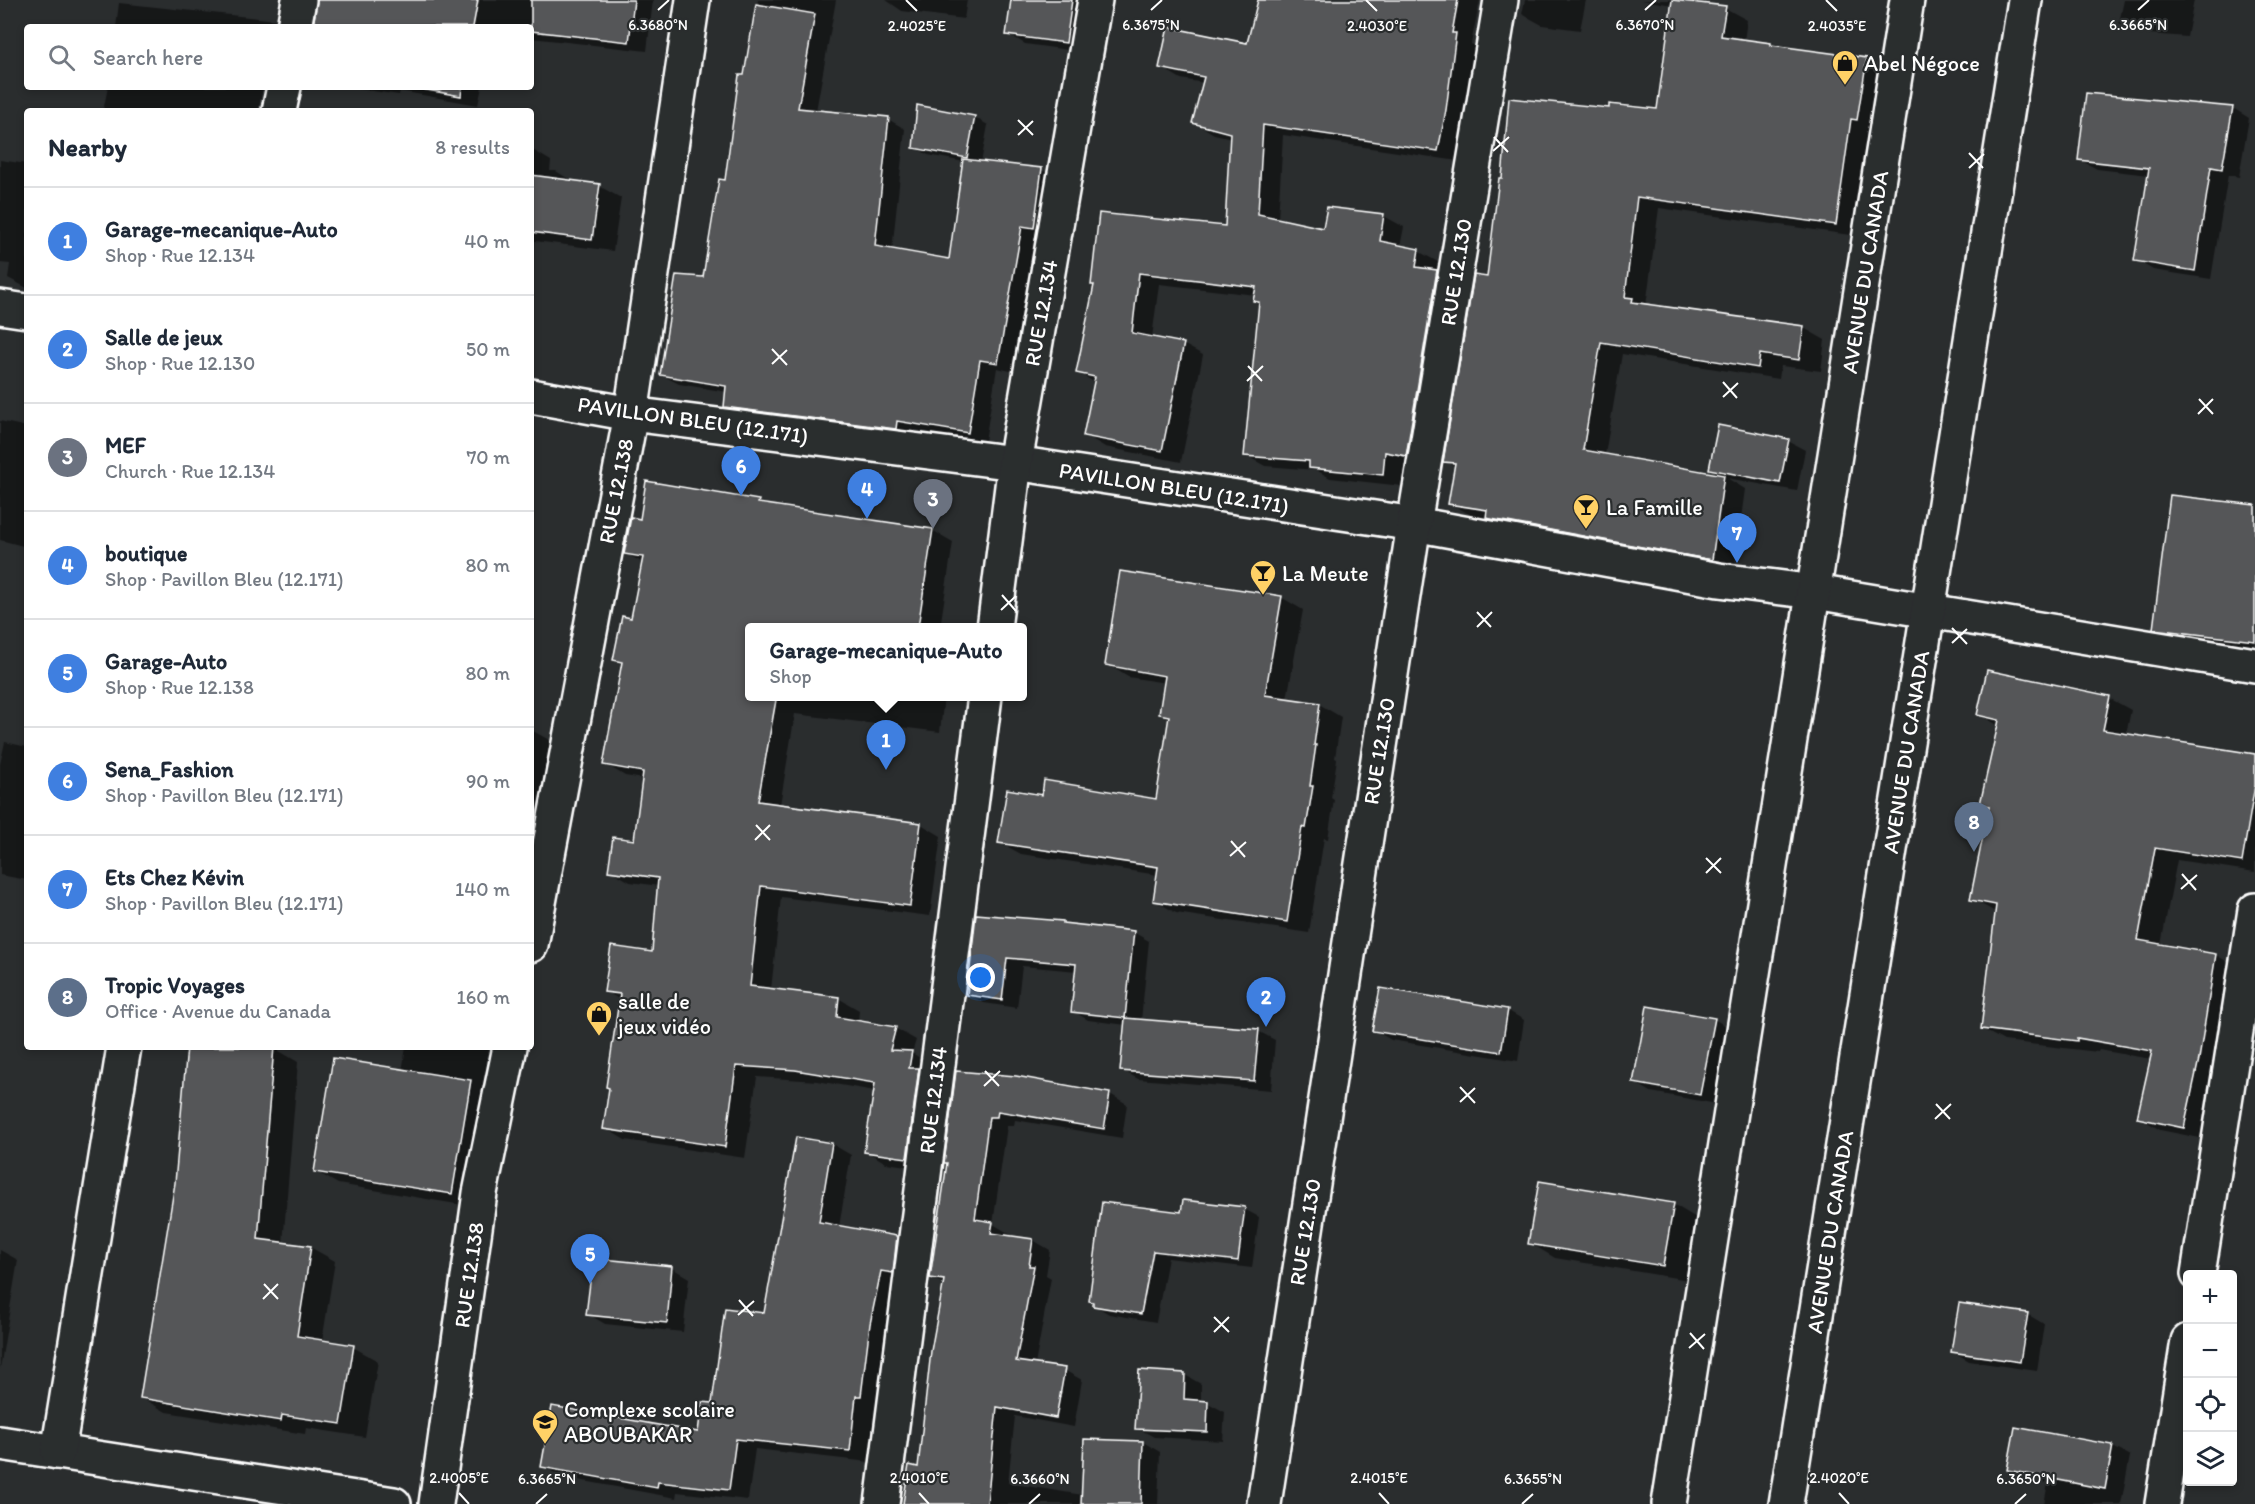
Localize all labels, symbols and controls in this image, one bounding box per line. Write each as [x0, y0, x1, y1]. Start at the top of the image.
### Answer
text: 6.3680°N [628, 16, 688, 34]
text: 6.3675°N [1122, 16, 1180, 34]
text: 6.3670°N [1616, 16, 1674, 34]
text: 6.3665°N [2109, 16, 2167, 34]
text: 2.4025°E [888, 17, 946, 35]
text: 2.4030°E [1347, 17, 1407, 35]
text: 2.4035°E [1808, 17, 1866, 35]
search box [24, 24, 534, 90]
icon: search [45, 41, 78, 74]
text: Search here [93, 44, 203, 71]
shop icon: Abel Négoce [1830, 48, 1860, 86]
place label: Abel Négoce [1864, 50, 1980, 77]
text: Nearby [48, 131, 127, 163]
text: 8 results [435, 135, 510, 159]
street label: AVENUE DU CANADA [1836, 169, 1894, 375]
text: Garage-mecanique-Auto [105, 216, 338, 243]
street label: RUE 12.130 [1434, 217, 1478, 327]
text: 1 [63, 229, 72, 253]
text: 40 m [464, 229, 510, 253]
text: Shop · Rue 12.134 [105, 243, 255, 267]
street label: RUE 12.134 [1018, 258, 1064, 368]
text: Salle de jeux [105, 324, 223, 351]
text: 2 [62, 337, 73, 361]
text: 50 m [466, 337, 510, 361]
text: Shop · Rue 12.130 [105, 351, 255, 375]
street label: PAVILLON BLEU (12.171) [576, 390, 810, 450]
text: MEF [105, 432, 146, 459]
street label: RUE 12.138 [593, 436, 639, 546]
text: 3 [62, 445, 73, 469]
text: 70 m [466, 445, 510, 469]
pin: 6 [722, 446, 760, 496]
street label: PAVILLON BLEU (12.171) [1057, 456, 1291, 520]
text: Church · Rue 12.134 [105, 459, 275, 483]
pin: 4 [848, 470, 886, 519]
pin: 3 [914, 480, 952, 529]
bar icon: La Famille [1571, 492, 1601, 530]
place label: La Famille [1606, 494, 1703, 521]
pin: 7 [1718, 514, 1756, 563]
text: boutique [105, 540, 187, 567]
text: 4 [61, 553, 74, 577]
text: 80 m [465, 553, 510, 577]
bar icon: La Meute [1248, 558, 1278, 596]
place label: La Meute [1282, 560, 1369, 587]
text: Shop · Pavillon Bleu (12.171) [105, 567, 343, 591]
popup [745, 623, 1027, 701]
text: Garage-mecanique-Auto [770, 637, 1002, 664]
text: Garage-Auto [105, 648, 227, 675]
street label: AVENUE DU CANADA [1877, 649, 1935, 855]
text: 5 [62, 661, 73, 685]
text: 80 m [465, 661, 510, 685]
text: Shop [770, 664, 812, 688]
text: Shop · Rue 12.138 [105, 675, 254, 699]
street label: RUE 12.130 [1357, 696, 1401, 806]
pin: 1 [866, 720, 906, 770]
text: Sena_Fashion [105, 756, 234, 783]
text: 6 [62, 769, 73, 793]
text: 90 m [466, 769, 510, 793]
text: Shop · Pavillon Bleu (12.171) [105, 783, 343, 807]
pin: 8 [1954, 802, 1994, 852]
text: Ets Chez Kévin [105, 864, 244, 891]
text: 7 [63, 877, 72, 901]
text: 140 m [455, 877, 510, 901]
text: Shop · Pavillon Bleu (12.171) [105, 891, 343, 915]
your location [966, 963, 995, 992]
text: Tropic Voyages [105, 972, 245, 999]
pin: 2 [1246, 978, 1286, 1027]
text: 8 [62, 985, 73, 1009]
text: 160 m [457, 985, 510, 1009]
place label: salle de jeux vidéo [617, 988, 711, 1040]
text: Office · Avenue du Canada [105, 999, 331, 1023]
shop icon: salle de jeux vidéo [584, 999, 614, 1037]
street label: RUE 12.134 [913, 1045, 953, 1155]
street label: AVENUE DU CANADA [1801, 1129, 1859, 1335]
street label: RUE 12.130 [1283, 1177, 1327, 1287]
street label: RUE 12.138 [448, 1220, 490, 1330]
pin: 5 [570, 1234, 610, 1284]
map controls [2183, 1270, 2237, 1486]
button: + [2183, 1270, 2237, 1324]
button: − [2183, 1324, 2237, 1378]
button: locate [2183, 1378, 2237, 1432]
place label: Complexe scolaire ABOUBAKAR [564, 1396, 735, 1448]
school or university icon: Complexe scolaire ABOUBAKAR [530, 1407, 560, 1445]
button: layers [2183, 1432, 2237, 1486]
text: 2.4005°E [429, 1469, 489, 1487]
text: 2.4010°E [890, 1469, 948, 1487]
text: 2.4015°E [1350, 1469, 1408, 1487]
text: 2.4020°E [1809, 1469, 1869, 1487]
text: 6.3665°N [518, 1470, 576, 1488]
text: 6.3660°N [1010, 1470, 1070, 1488]
text: 6.3655°N [1504, 1470, 1562, 1488]
text: 6.3650°N [1996, 1470, 2056, 1488]

